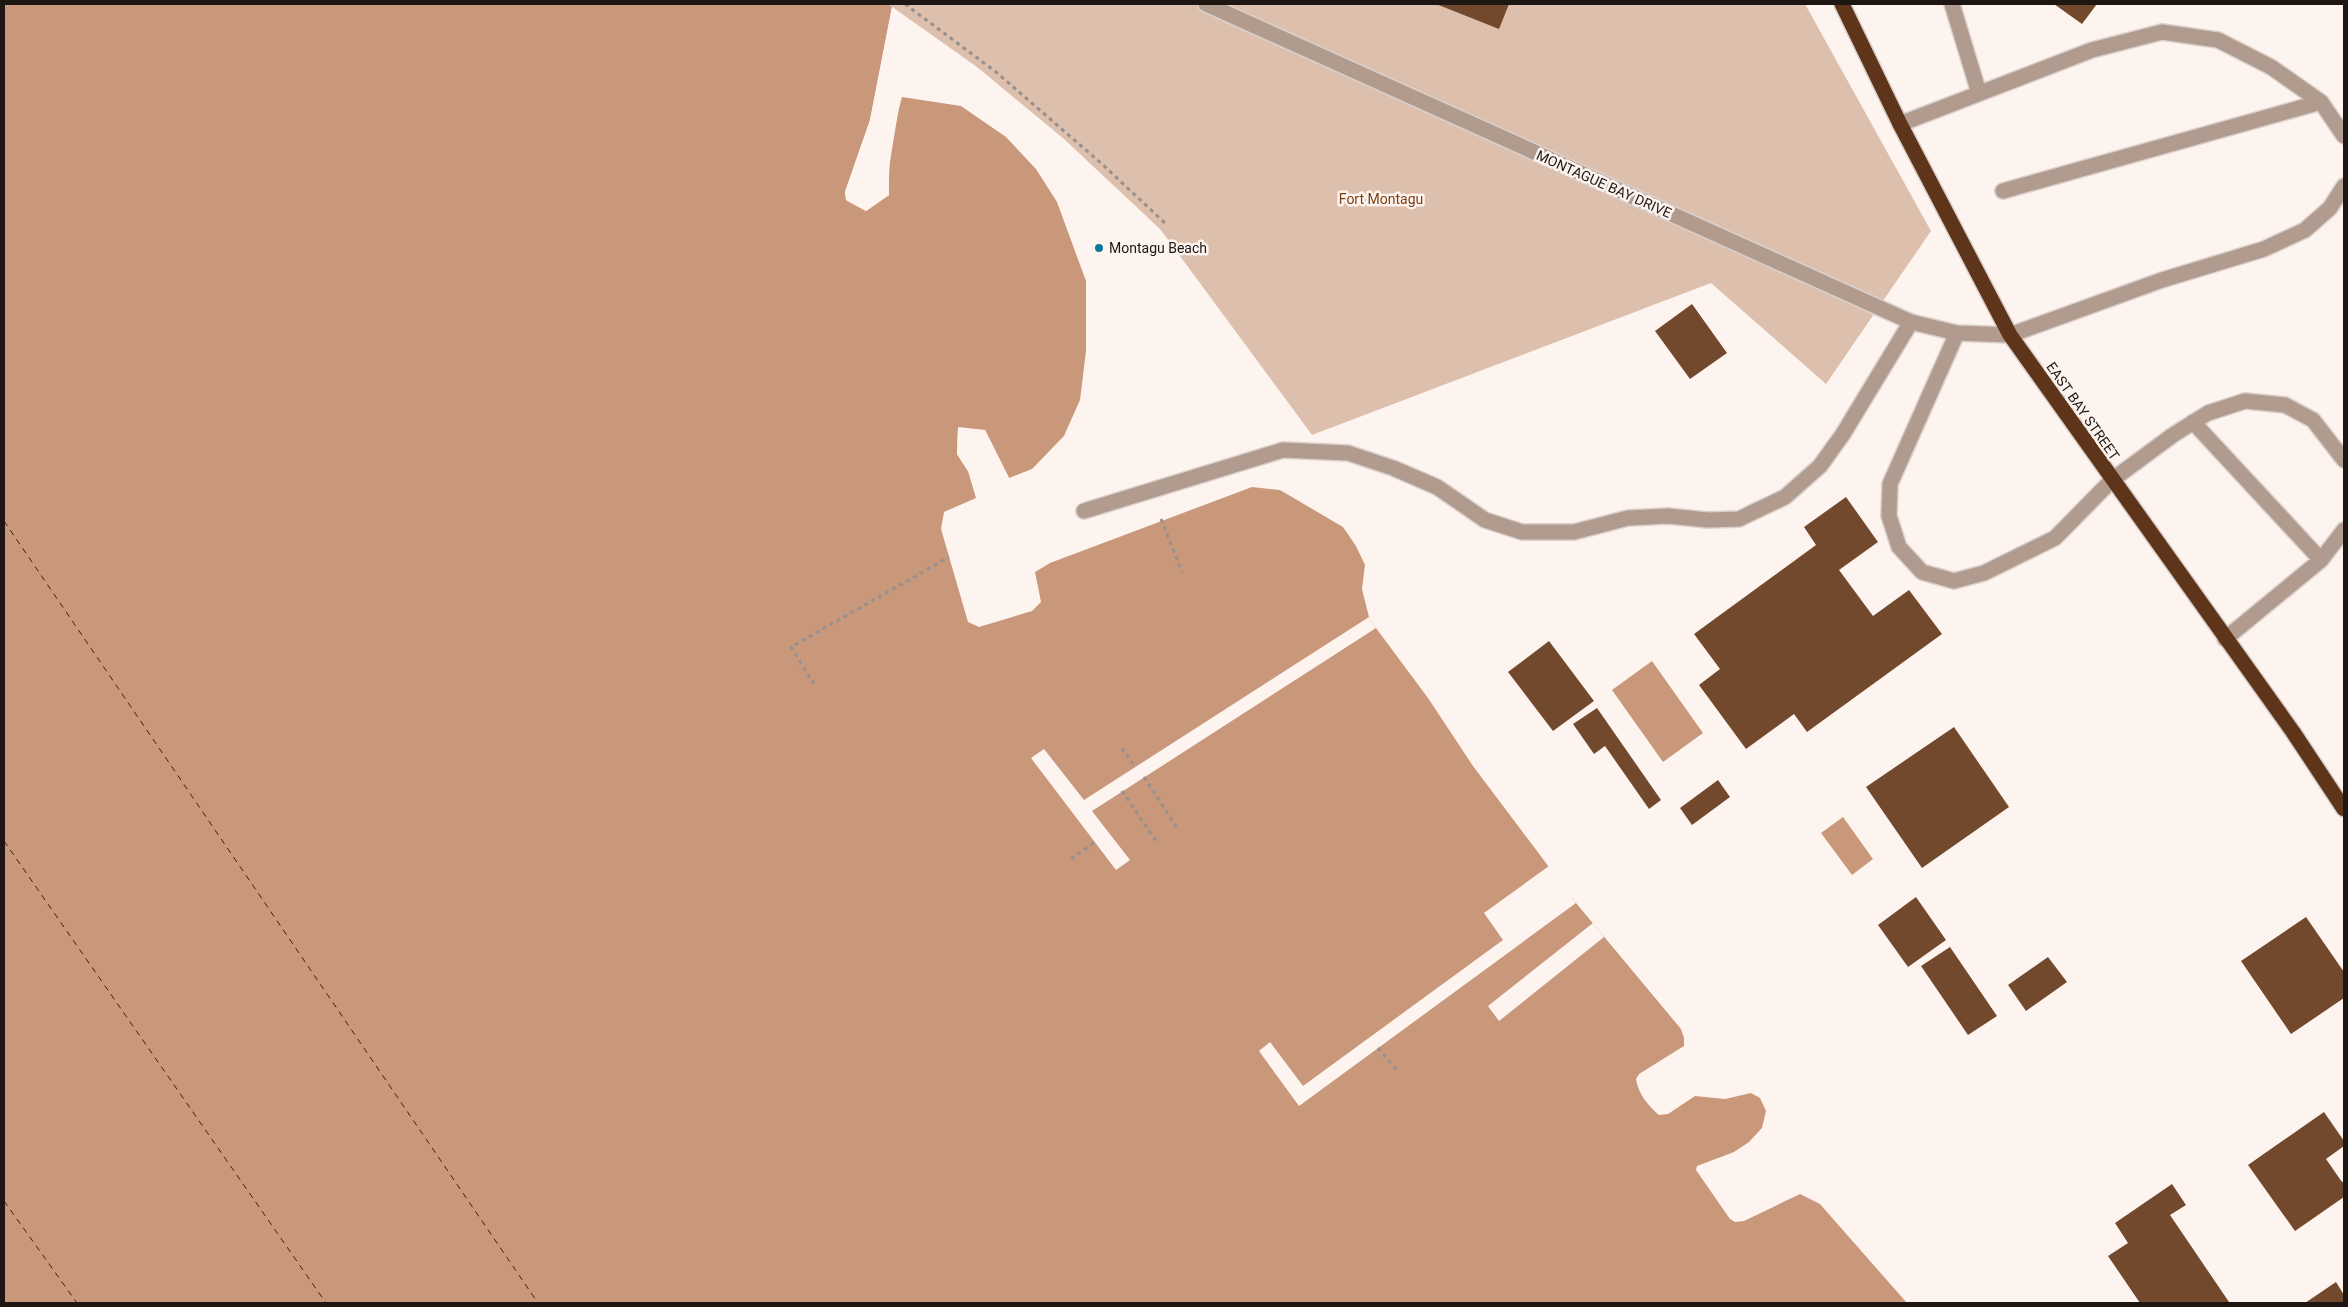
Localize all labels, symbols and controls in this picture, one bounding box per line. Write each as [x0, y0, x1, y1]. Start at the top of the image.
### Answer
street label: MONTAGUE BAY DRIVE [1534, 147, 1674, 221]
park label: Fort Montagu [1339, 191, 1423, 207]
place label: Montagu Beach [1109, 240, 1207, 256]
marker: Montagu Beach [1093, 242, 1105, 254]
street label: EAST BAY STREET [2043, 359, 2123, 464]

